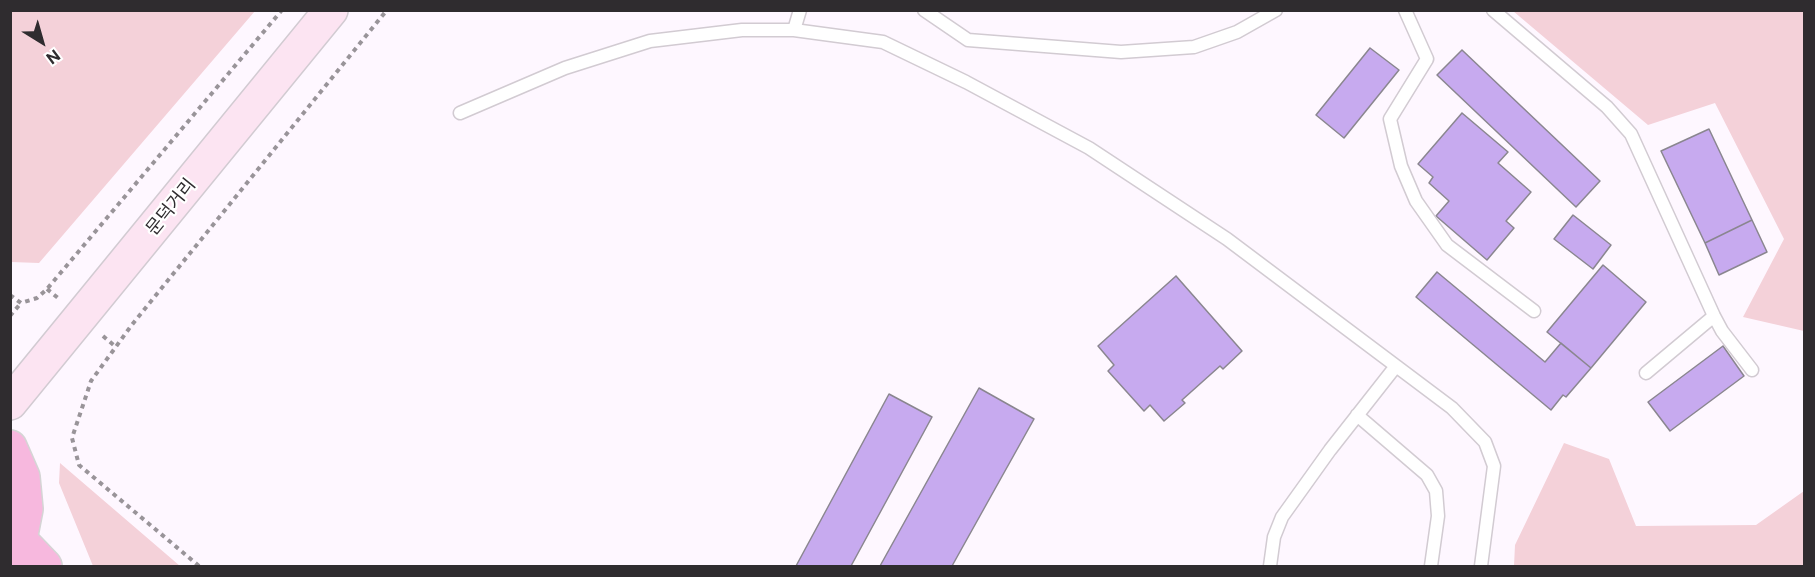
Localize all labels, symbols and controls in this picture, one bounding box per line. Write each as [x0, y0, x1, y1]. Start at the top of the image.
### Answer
north arrow [12, 12, 72, 72]
text: N [42, 45, 64, 68]
street label: 문덕거리 [142, 174, 200, 240]

